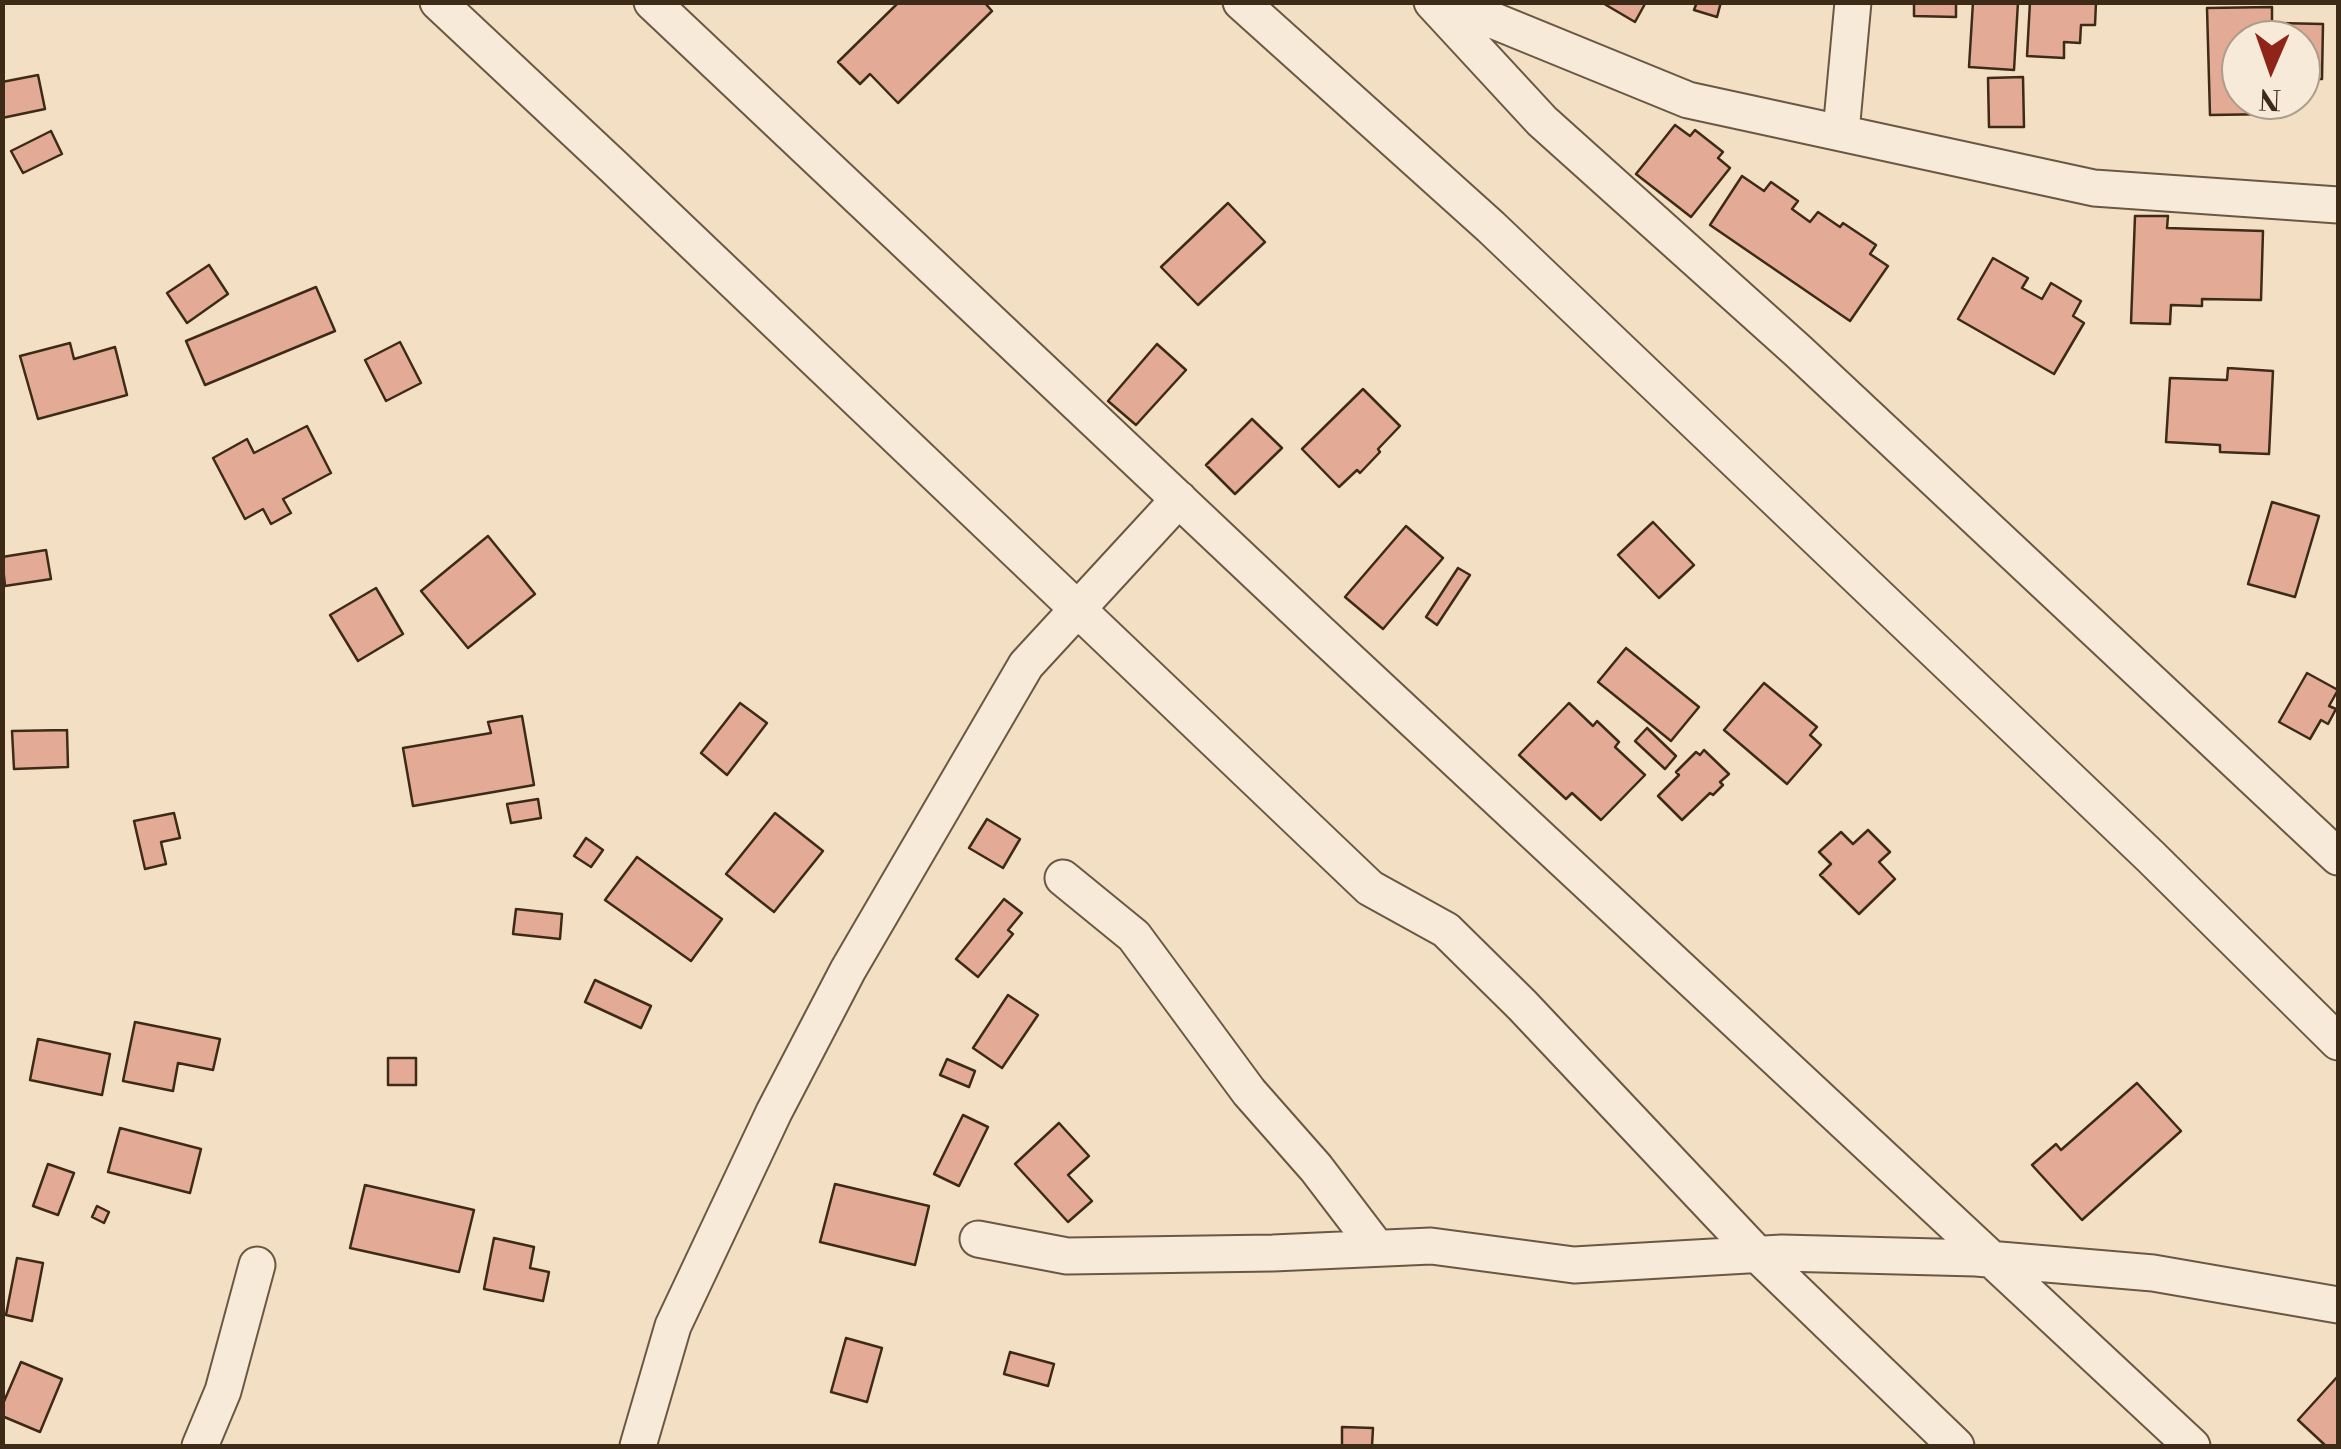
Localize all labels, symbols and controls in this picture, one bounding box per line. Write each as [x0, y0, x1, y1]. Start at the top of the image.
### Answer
north arrow [2221, 20, 2321, 120]
text: N [2258, 81, 2282, 116]

